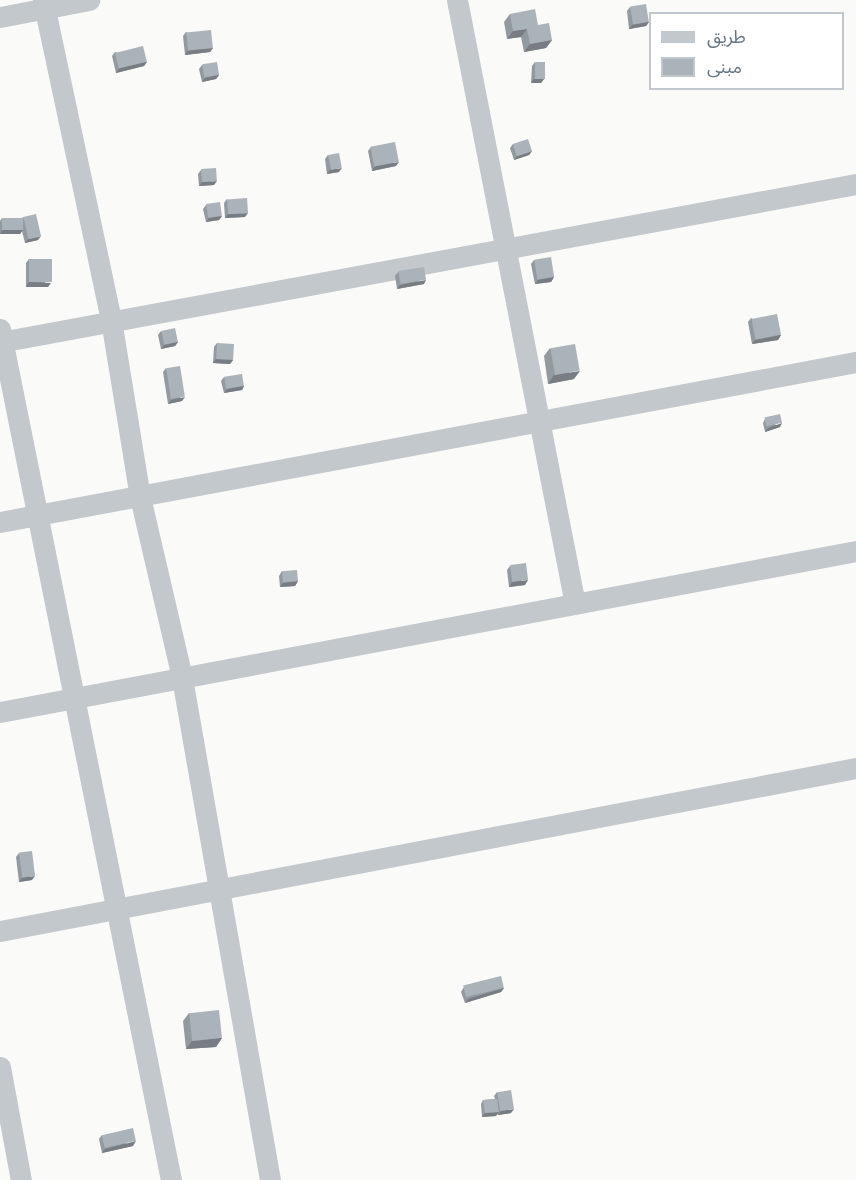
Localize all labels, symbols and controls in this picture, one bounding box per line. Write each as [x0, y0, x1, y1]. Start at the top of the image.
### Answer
legend [649, 12, 844, 90]
text: طريق [707, 26, 746, 48]
text: مبنى [707, 56, 742, 78]

